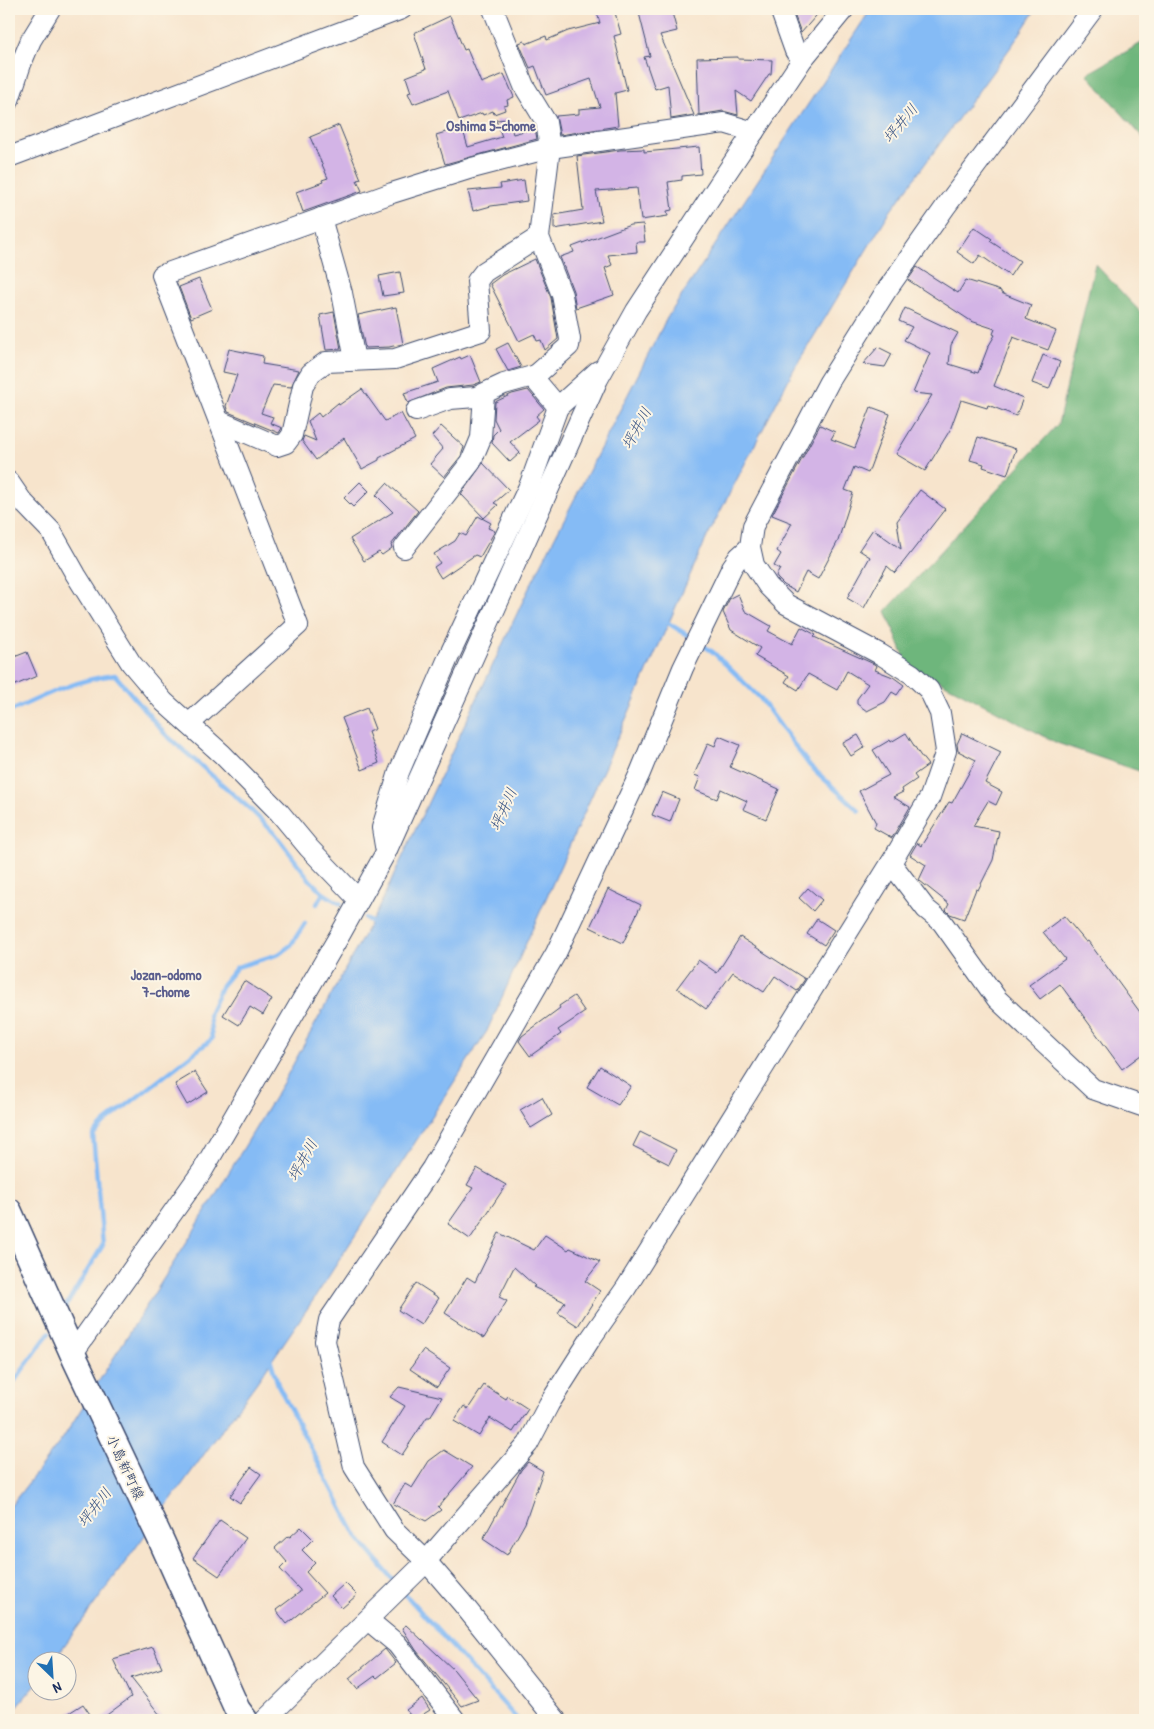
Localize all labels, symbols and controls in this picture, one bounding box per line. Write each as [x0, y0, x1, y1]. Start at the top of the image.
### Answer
water label: 坪井川 [877, 99, 923, 147]
district label: Oshima 5-chome [446, 115, 536, 136]
water label: 坪井川 [616, 403, 656, 453]
water label: 坪井川 [484, 784, 522, 834]
district label: Jozan-odomo 7-chome [131, 964, 201, 1002]
water label: 坪井川 [282, 1135, 322, 1185]
street label: 小島新町線 [103, 1431, 149, 1503]
water label: 坪井川 [72, 1483, 116, 1531]
north arrow [28, 1652, 78, 1702]
text: N [50, 1678, 65, 1699]

